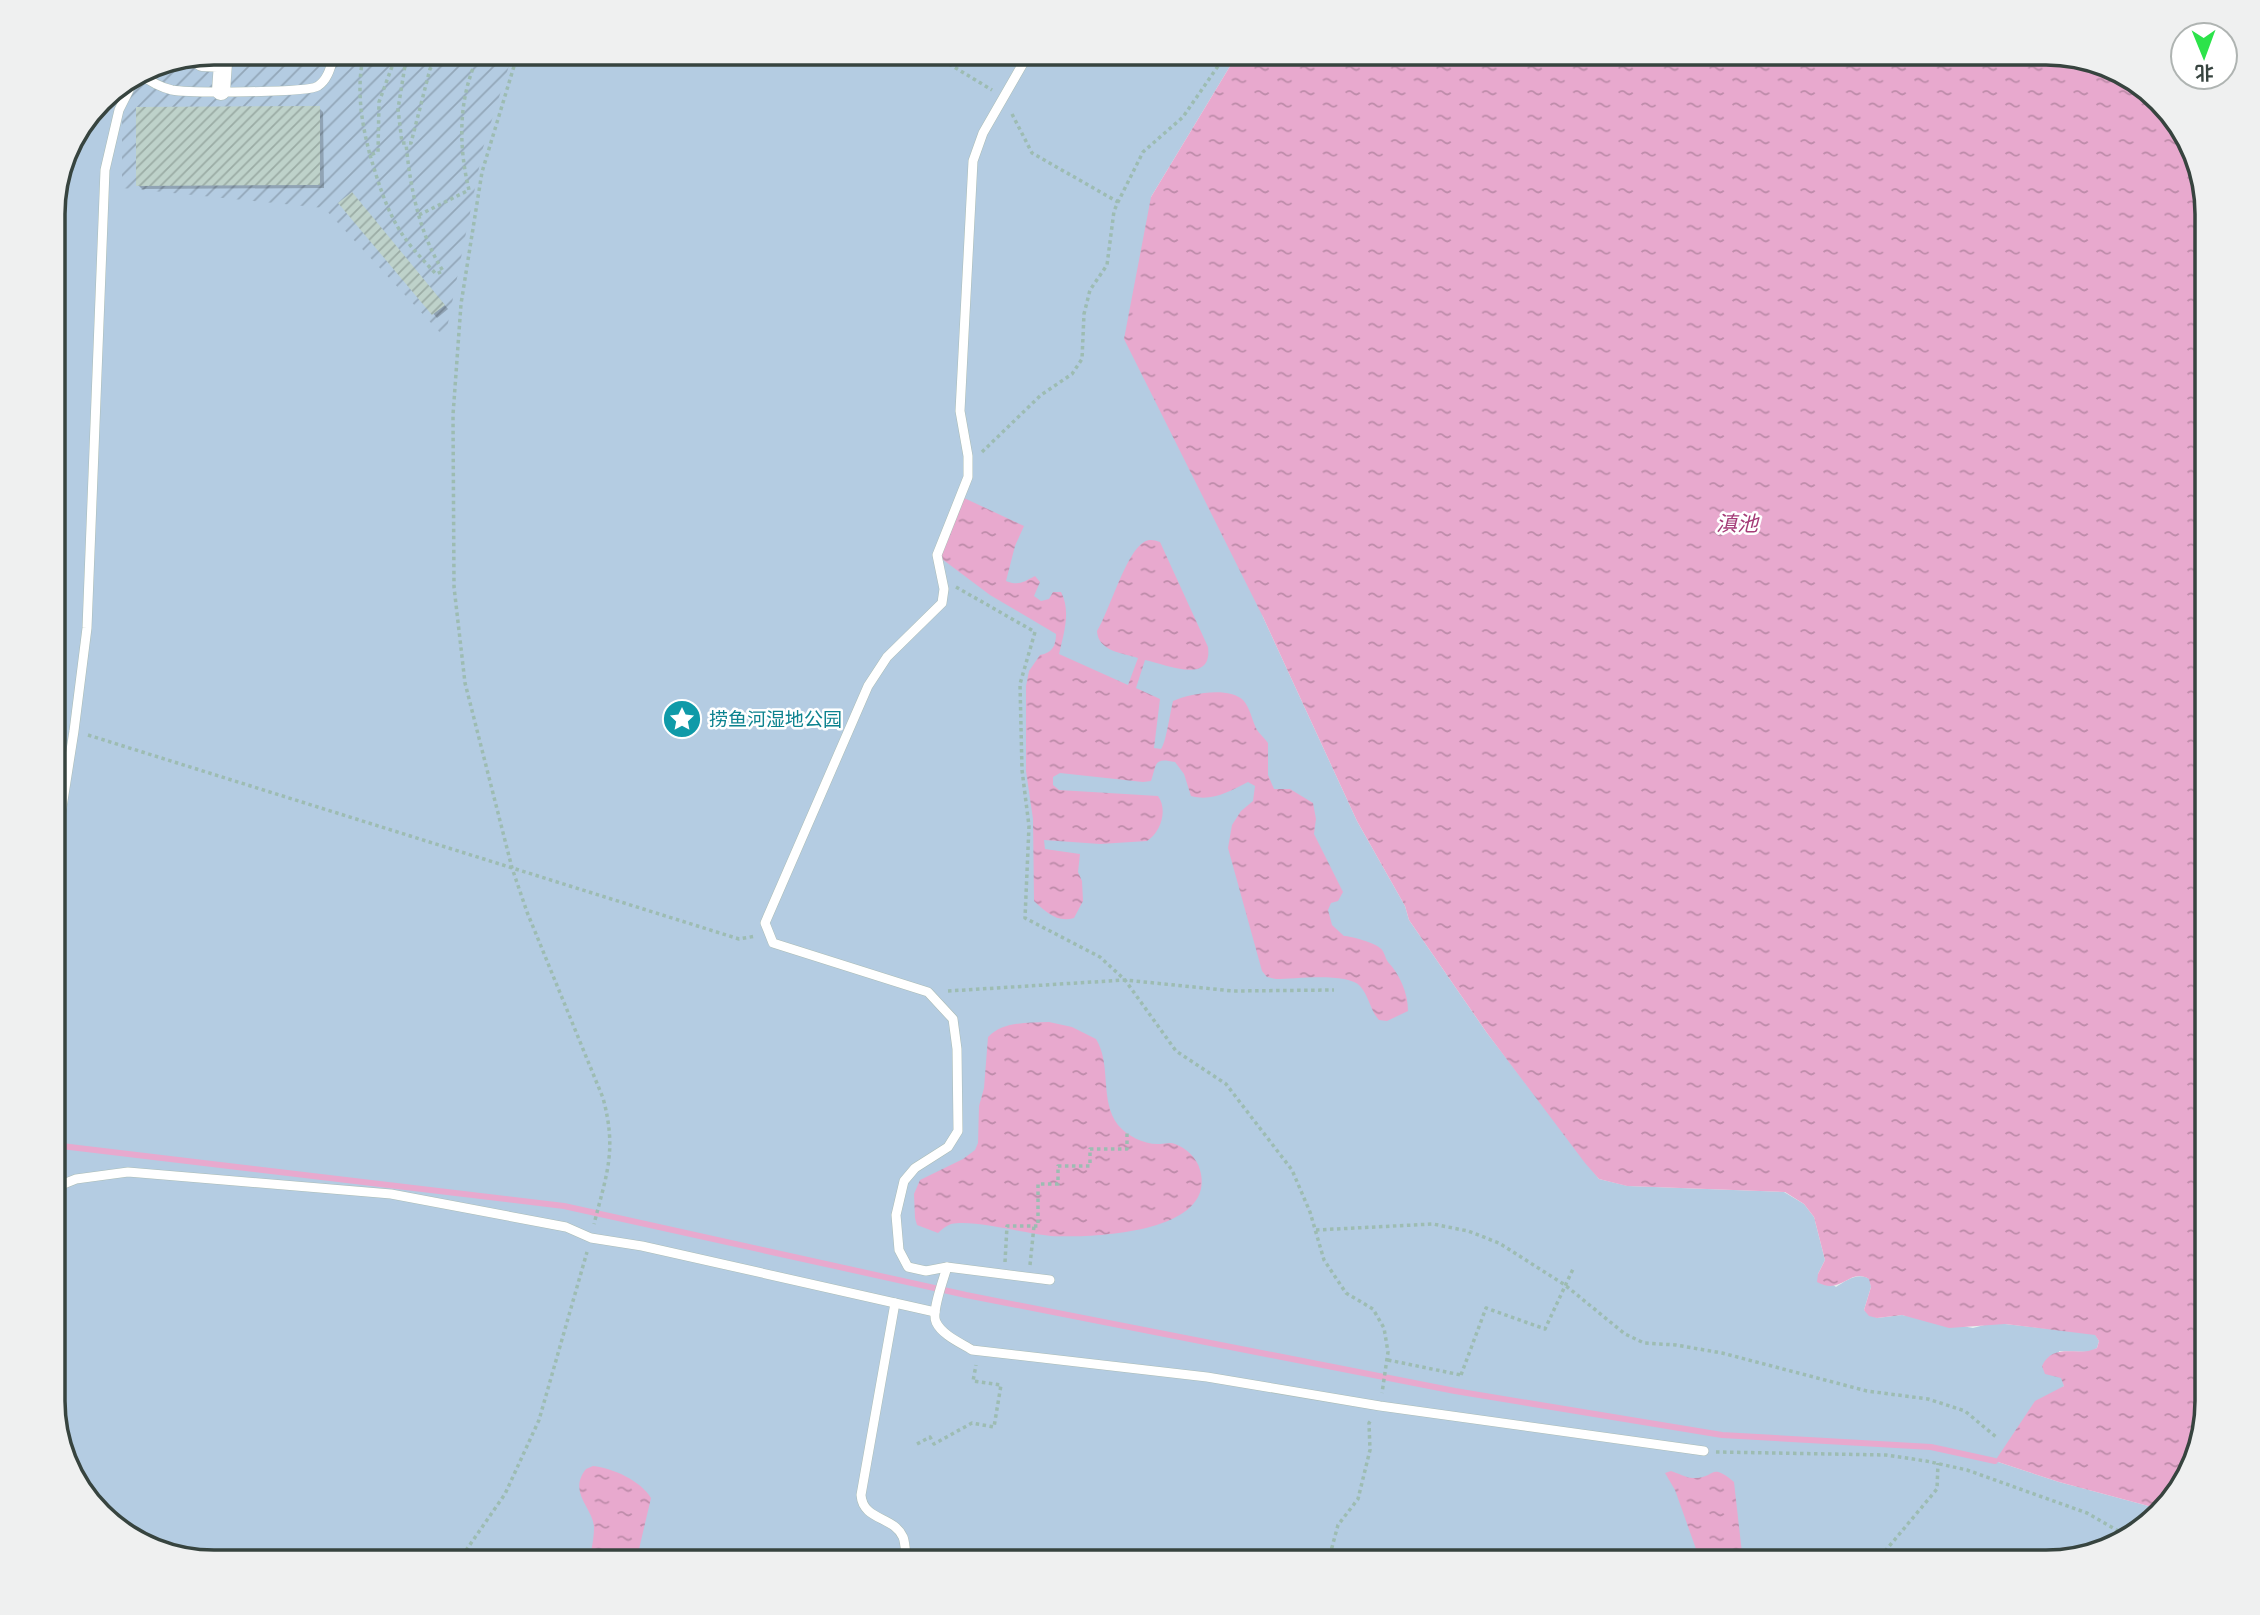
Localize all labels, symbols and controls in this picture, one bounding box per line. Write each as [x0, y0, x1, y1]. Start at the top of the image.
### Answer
north arrow [2169, 21, 2239, 91]
text: 北 [2195, 61, 2214, 85]
water label: 滇池 [1716, 510, 1760, 536]
place icon: 捞鱼河湿地公园 [661, 698, 703, 740]
place label: 捞鱼河湿地公园 [709, 707, 842, 731]

